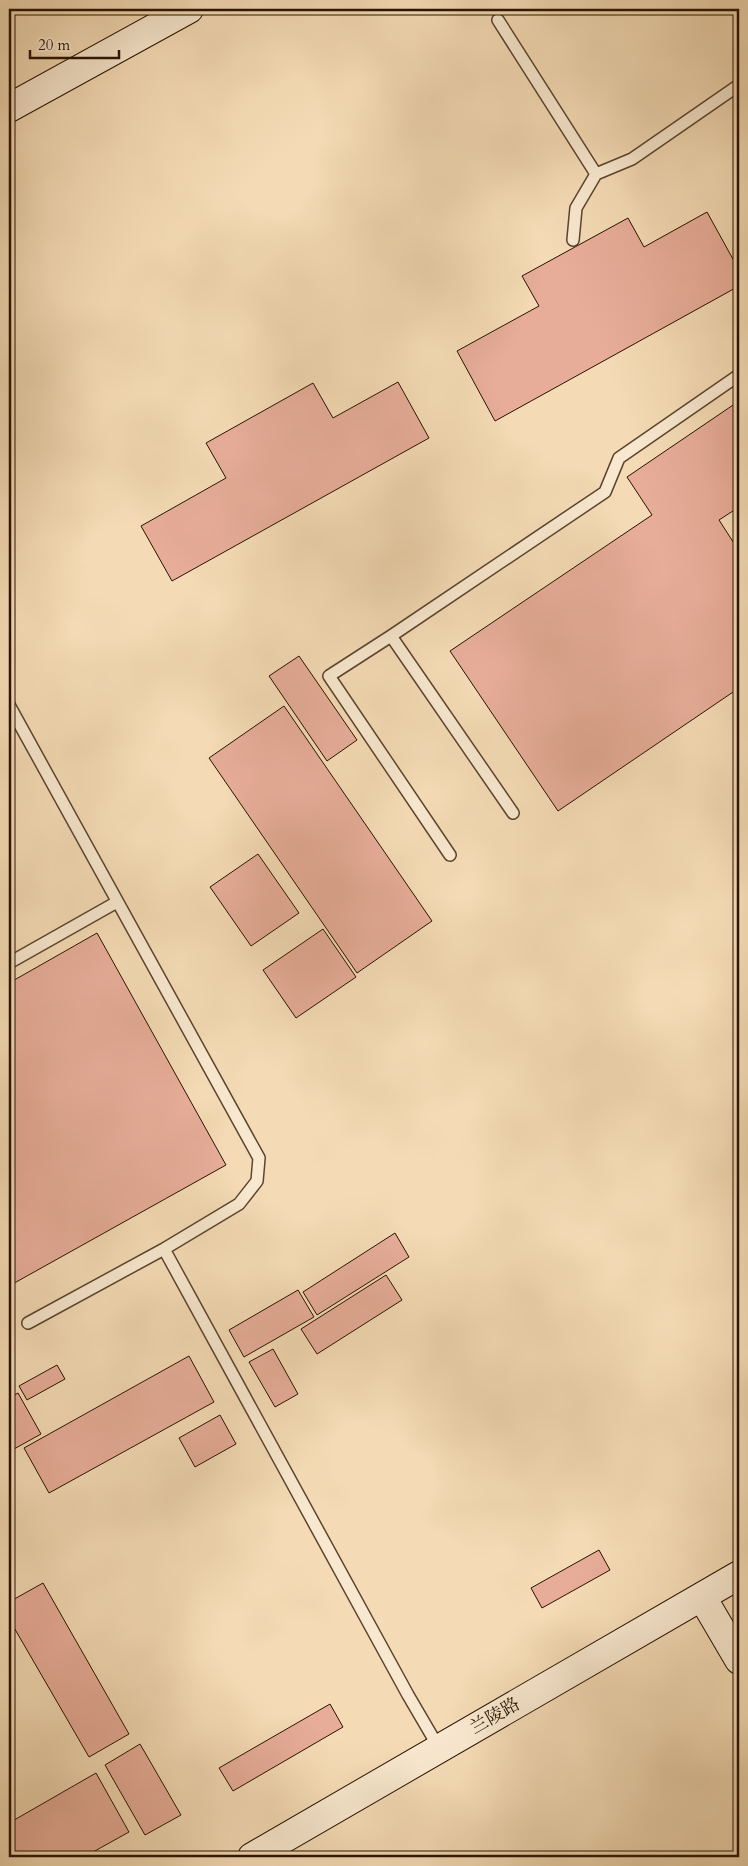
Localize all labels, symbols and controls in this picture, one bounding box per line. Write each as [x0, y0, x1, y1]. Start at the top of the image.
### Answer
scale bar [30, 28, 119, 60]
text: 20 m [38, 35, 70, 55]
street label: 兰陵路 [465, 1692, 525, 1740]

